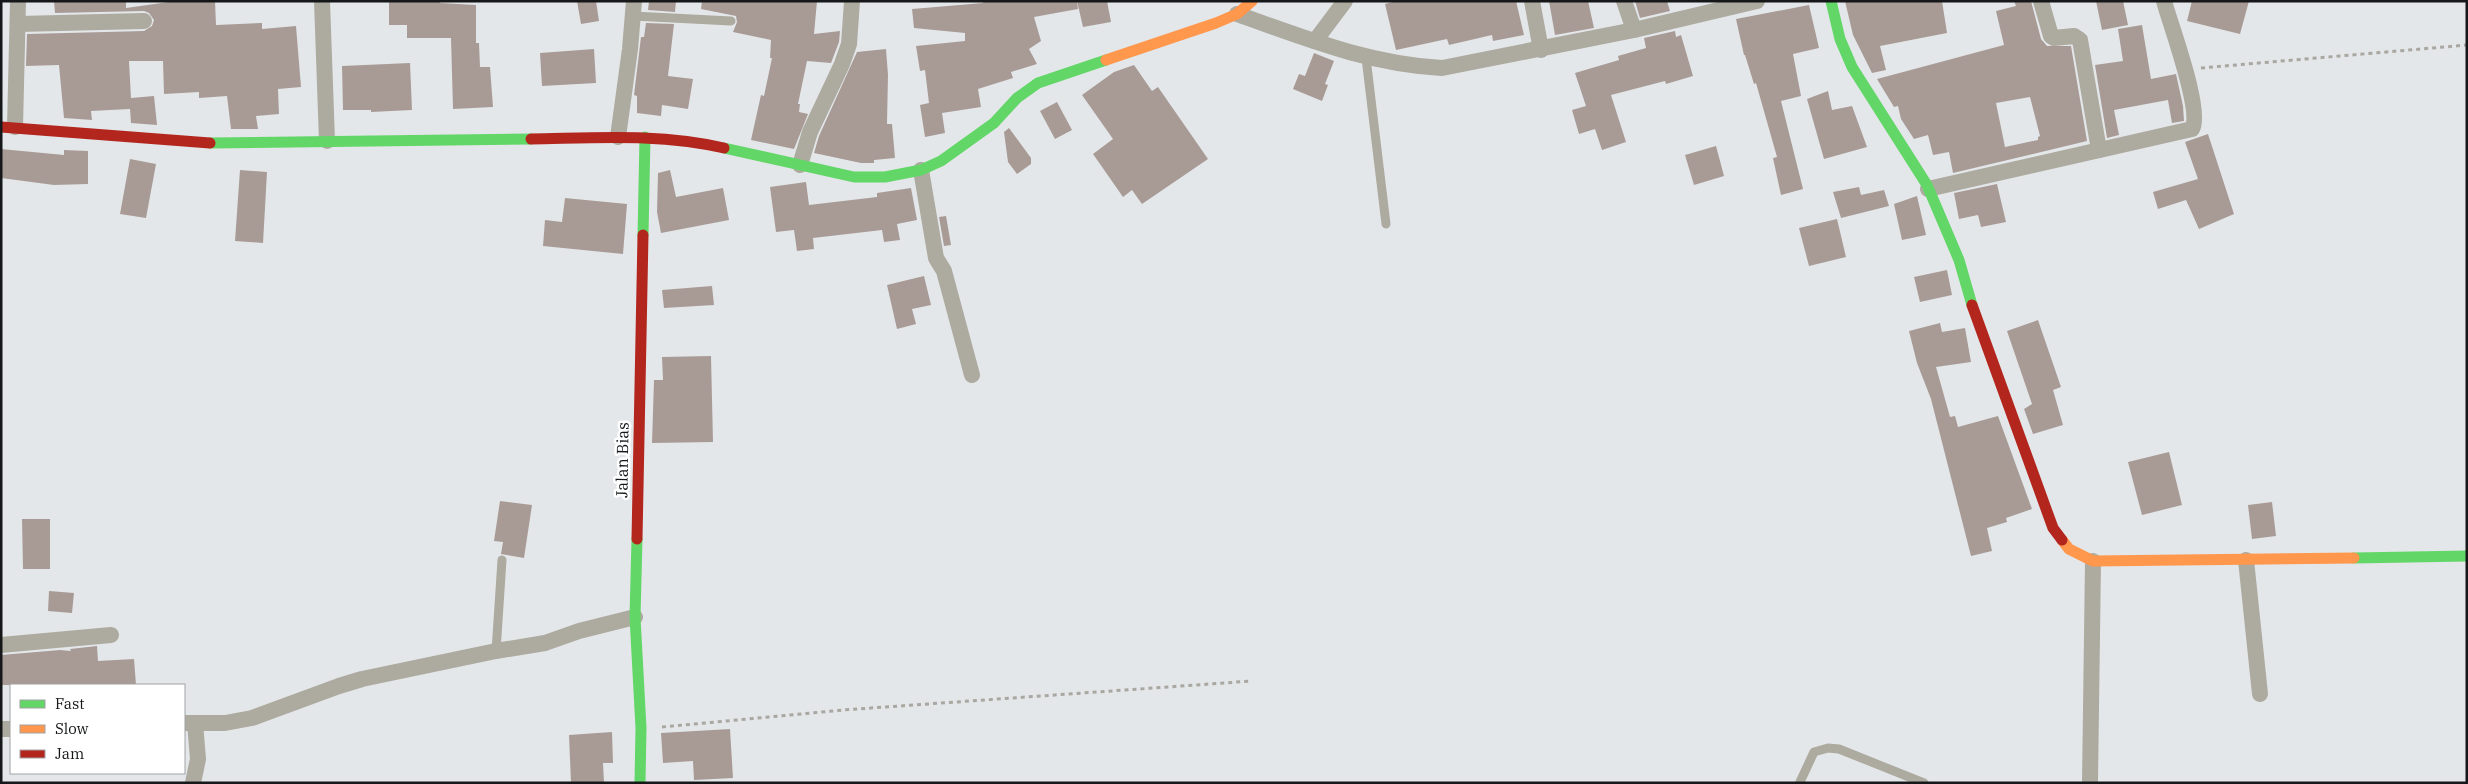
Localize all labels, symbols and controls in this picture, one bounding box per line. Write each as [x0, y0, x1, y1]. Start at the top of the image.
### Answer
street label: Jalan Bias [611, 422, 633, 498]
legend [10, 684, 185, 774]
text: Fast [55, 694, 85, 713]
text: Slow [55, 719, 89, 738]
text: Jam [55, 744, 84, 763]

